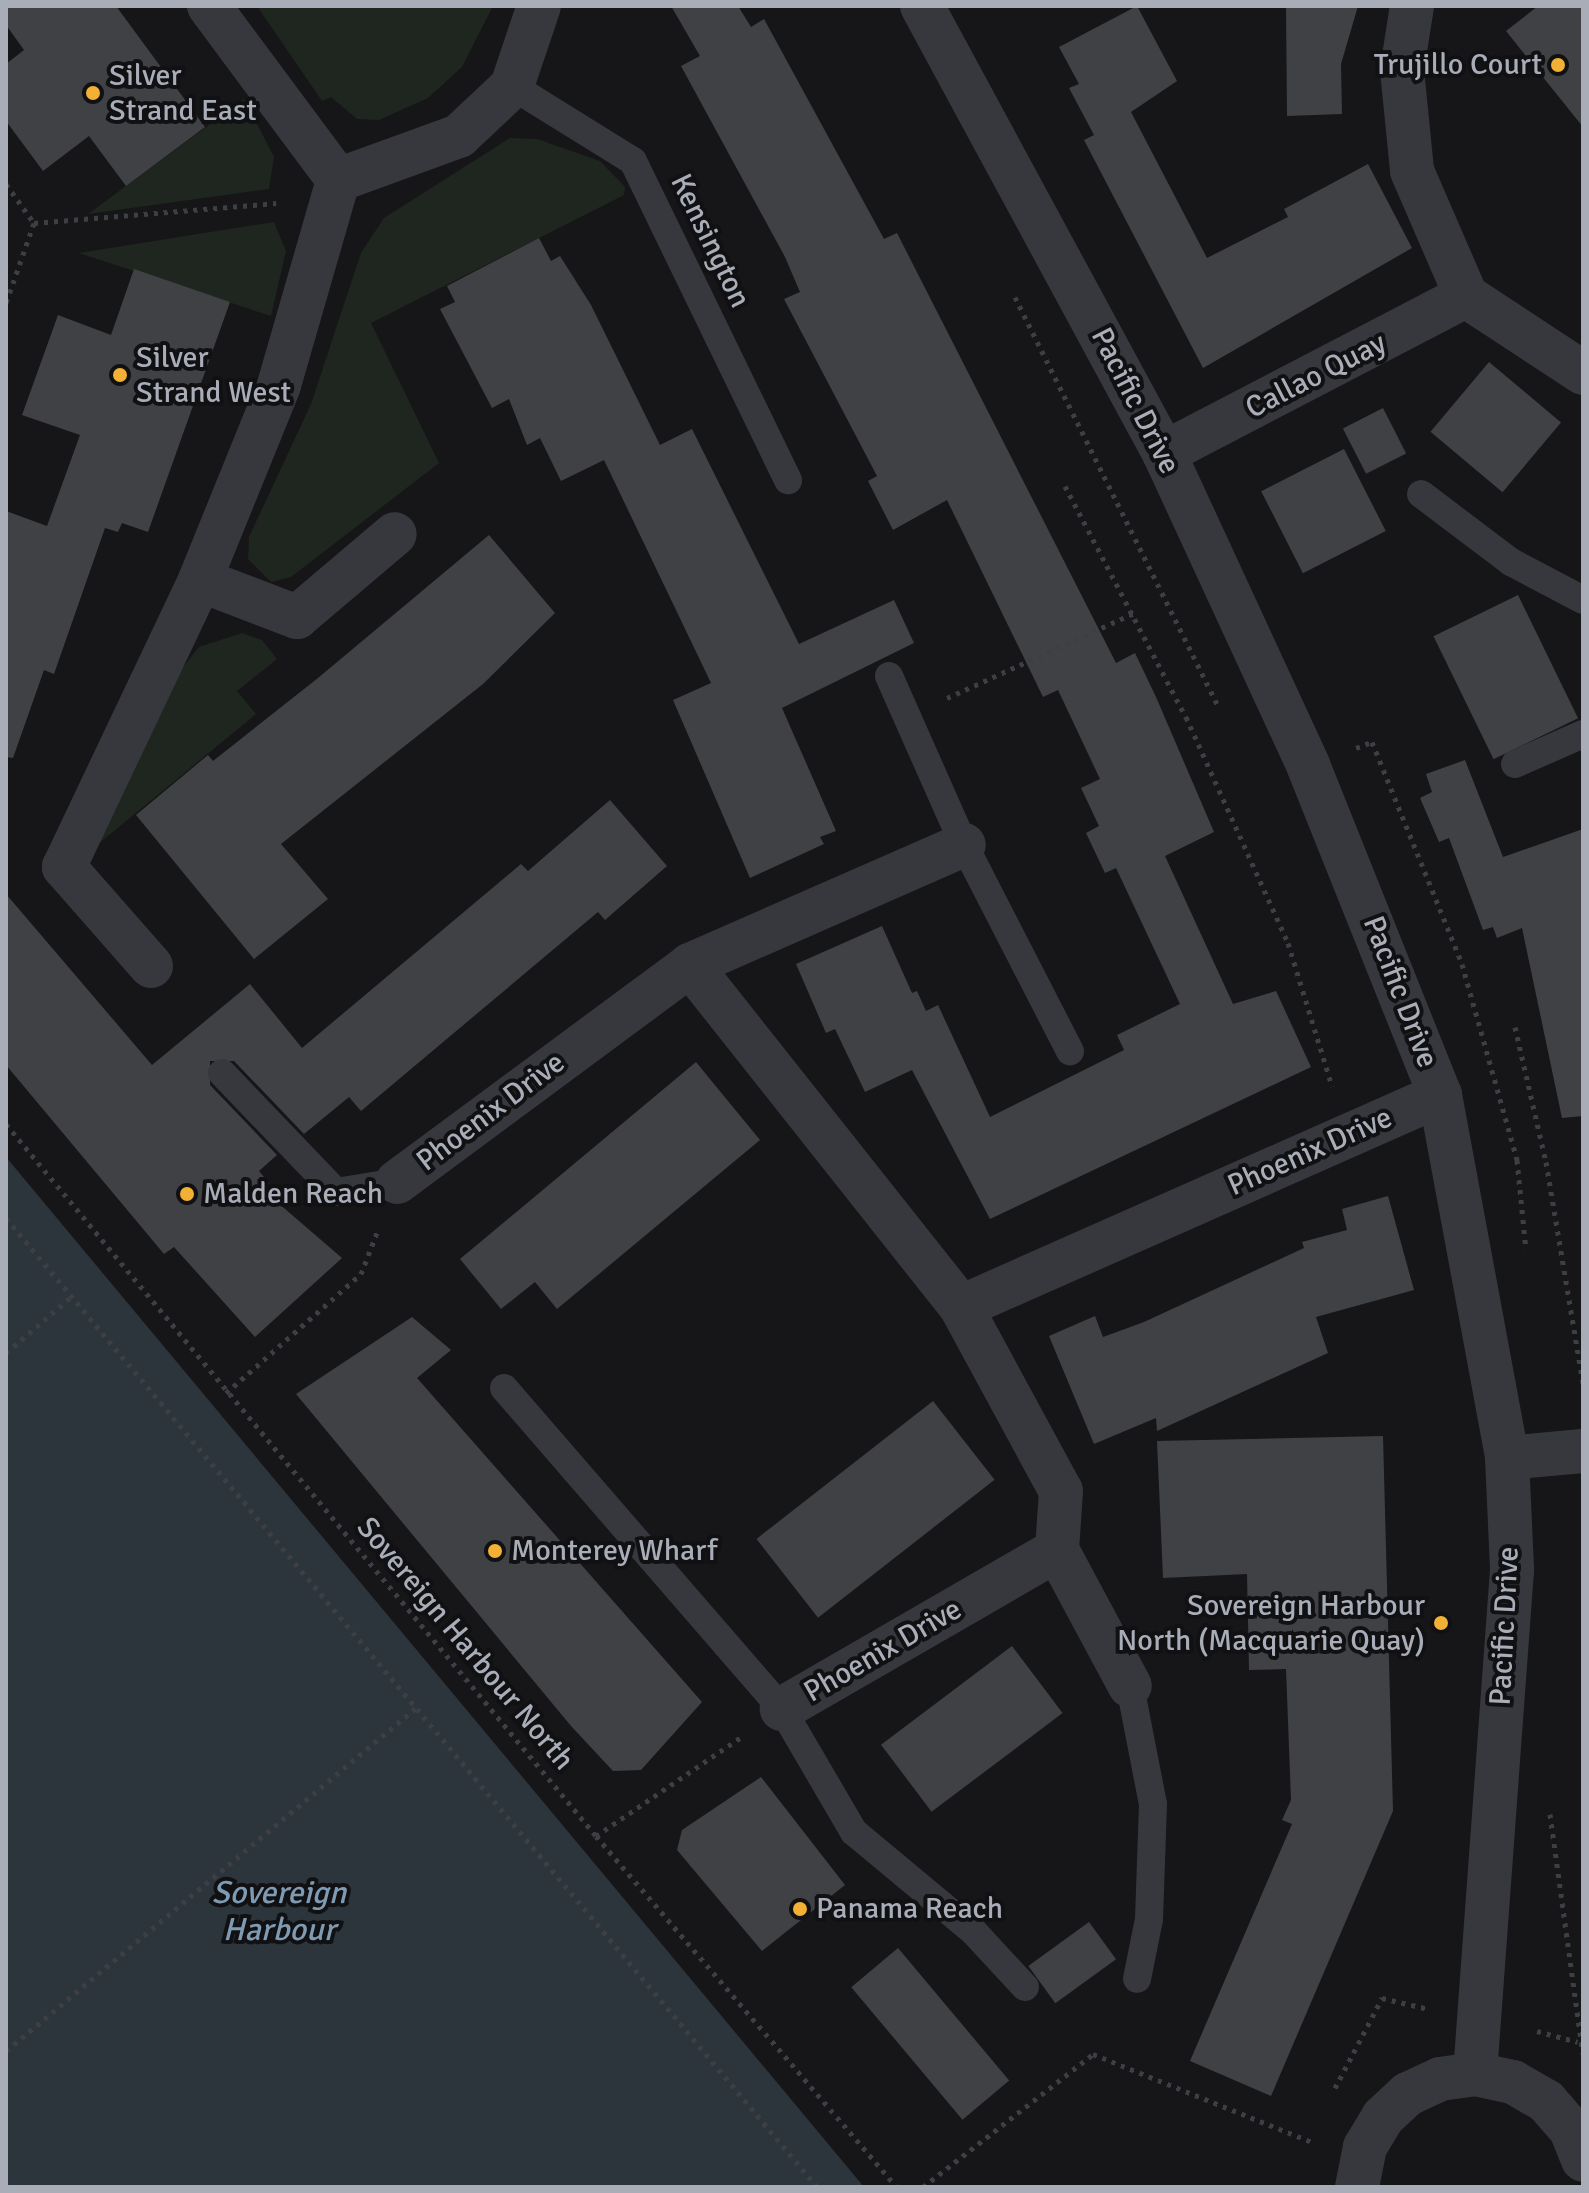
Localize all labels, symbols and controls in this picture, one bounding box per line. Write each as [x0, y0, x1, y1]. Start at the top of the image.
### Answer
place label: Trujillo Court [1374, 47, 1542, 83]
marker: Trujillo Court [1549, 56, 1567, 74]
place label: Silver Strand East [109, 58, 257, 128]
marker: Silver Strand East [84, 84, 102, 102]
street label: Kensington [662, 168, 758, 314]
street label: Pacific Drive [1083, 322, 1187, 480]
street label: Callao Quay [1240, 325, 1392, 427]
place label: Silver Strand West [136, 340, 291, 410]
marker: Silver Strand West [111, 366, 129, 384]
street label: Pacific Drive [1355, 911, 1445, 1073]
street label: Phoenix Drive [410, 1045, 572, 1179]
street label: Phoenix Drive [1222, 1100, 1398, 1204]
place label: Malden Reach [203, 1176, 383, 1212]
marker: Malden Reach [178, 1185, 196, 1203]
street label: Sovereign Harbour North [349, 1510, 581, 1778]
place label: Monterey Wharf [511, 1533, 717, 1569]
marker: Monterey Wharf [486, 1542, 504, 1560]
street label: Pacific Drive [1483, 1546, 1527, 1706]
place label: Sovereign Harbour North (Macquarie Quay) [1117, 1588, 1425, 1658]
street label: Phoenix Drive [798, 1591, 968, 1711]
marker: Sovereign Harbour North (Macquarie Quay) [1432, 1614, 1450, 1632]
water label: Sovereign Harbour [212, 1875, 346, 1950]
place label: Panama Reach [816, 1891, 1003, 1927]
marker: Panama Reach [791, 1900, 809, 1918]

